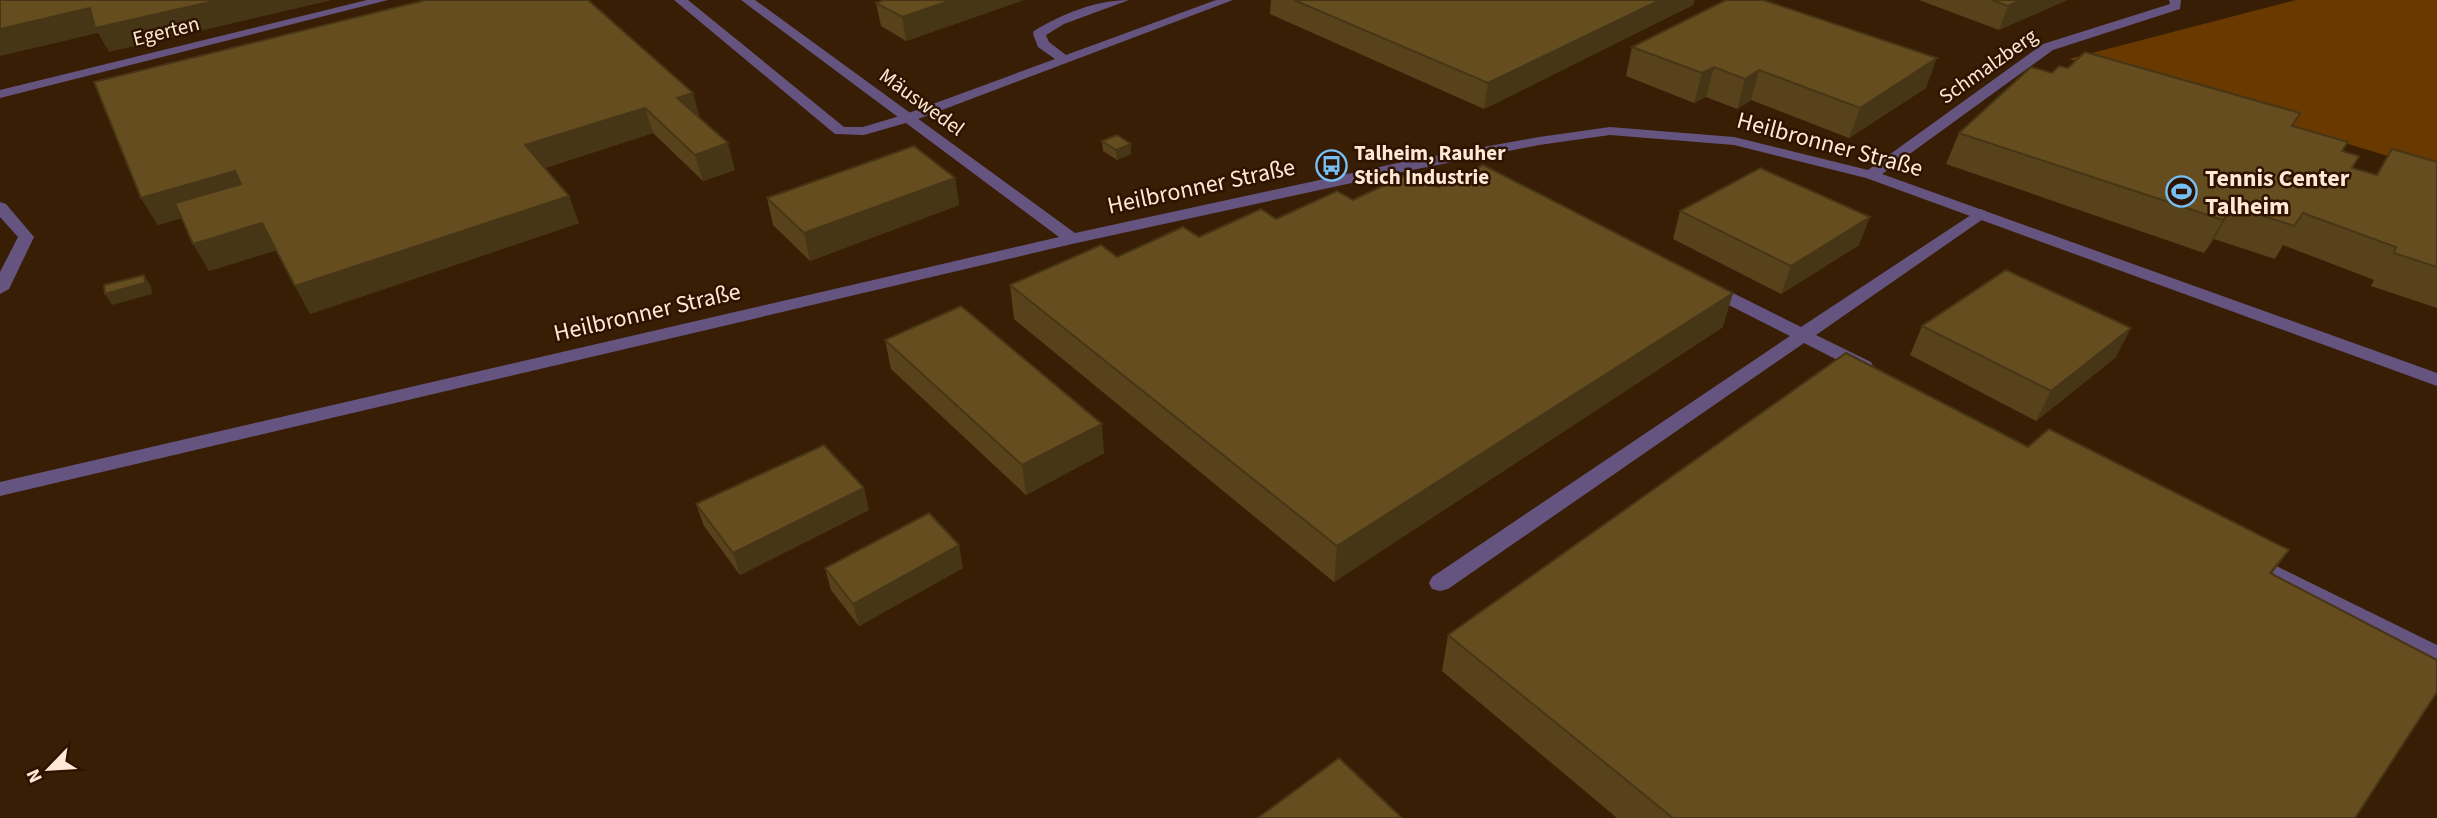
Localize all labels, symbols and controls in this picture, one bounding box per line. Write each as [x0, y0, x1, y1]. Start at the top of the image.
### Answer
street label: Egerten [129, 8, 203, 54]
street label: Schmalzberg [1933, 21, 2044, 111]
street label: Mäuswedel [873, 61, 971, 143]
street label: Heilbronner Straße [1733, 103, 1927, 186]
place label: Talheim, Rauher Stich Industrie [1354, 138, 1506, 192]
bus stop icon: Talheim, Rauher Stich Industrie [1314, 148, 1348, 182]
street label: Heilbronner Straße [1104, 149, 1298, 223]
place label: Tennis Center Talheim [2205, 161, 2350, 224]
sports icon: Tennis Center Talheim [2165, 175, 2199, 209]
street label: Heilbronner Straße [550, 274, 744, 351]
north arrow [14, 734, 84, 804]
text: N [20, 764, 50, 787]

